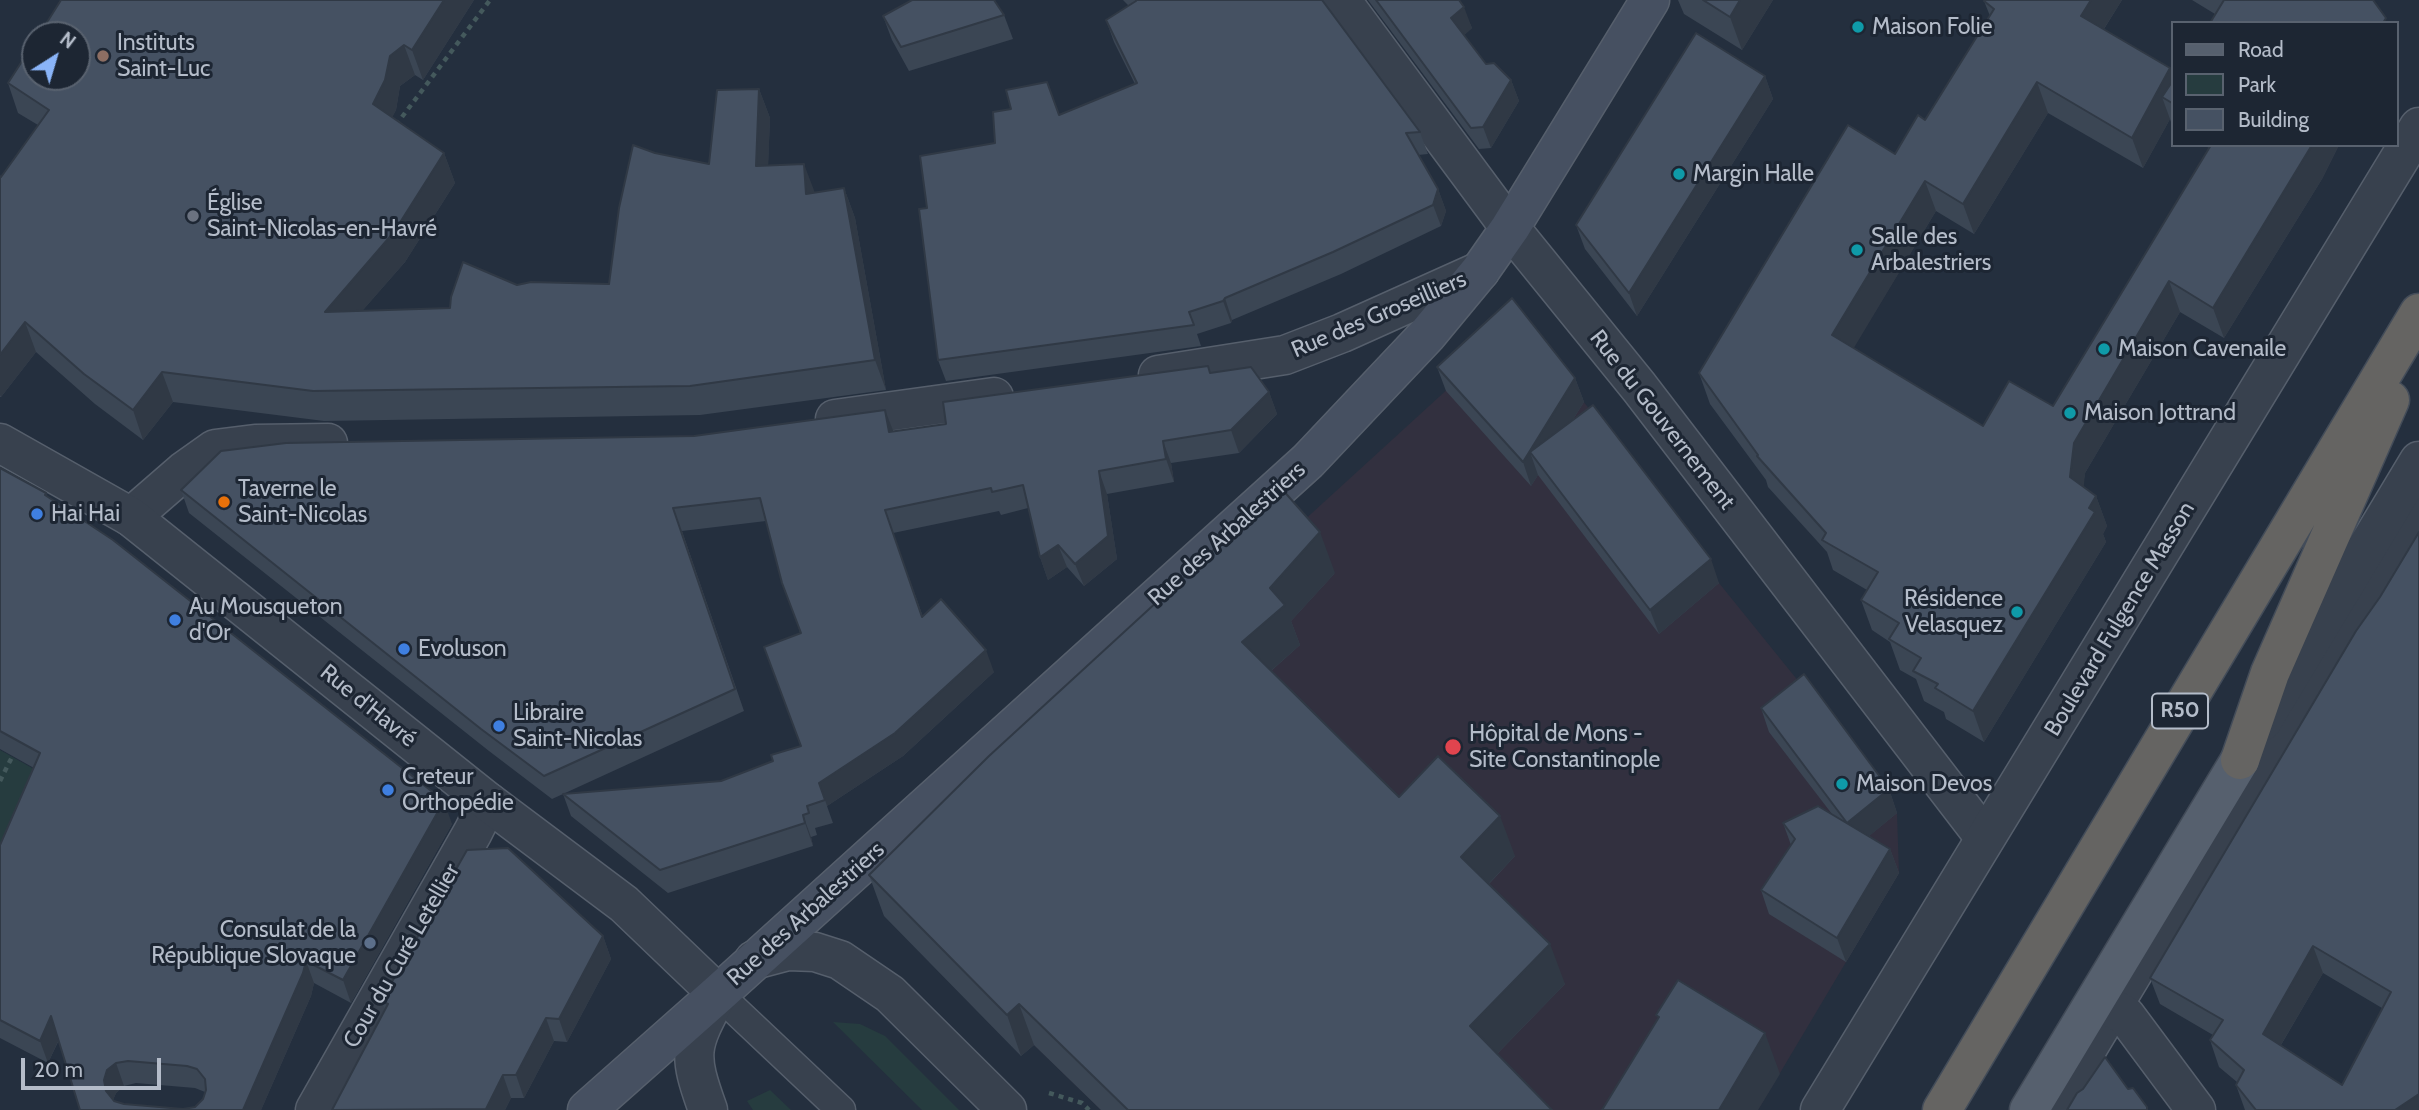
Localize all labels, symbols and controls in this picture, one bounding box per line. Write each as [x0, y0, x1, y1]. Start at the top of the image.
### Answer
place label: Maison Folie [1872, 13, 1992, 41]
marker: Maison Folie [1850, 19, 1866, 35]
north arrow [21, 21, 91, 91]
legend [2170, 21, 2398, 147]
text: N [55, 27, 80, 54]
place label: Instituts Saint-Luc [117, 29, 210, 83]
text: Road [2238, 37, 2284, 62]
marker: Instituts Saint-Luc [95, 48, 111, 64]
text: Park [2238, 72, 2276, 97]
text: Building [2238, 107, 2309, 132]
place label: Margin Halle [1693, 160, 1814, 188]
marker: Margin Halle [1671, 166, 1687, 182]
place label: Église Saint-Nicolas-en-Havré [207, 189, 437, 243]
marker: Église Saint-Nicolas-en-Havré [185, 208, 201, 224]
place label: Salle des Arbalestriers [1871, 223, 1991, 277]
marker: Salle des Arbalestriers [1849, 242, 1865, 258]
street label: Rue des Groseilliers [1287, 266, 1471, 364]
street label: Rue du Gouvernement [1583, 325, 1741, 515]
place label: Maison Cavenaile [2118, 335, 2286, 363]
marker: Maison Cavenaile [2096, 341, 2112, 357]
place label: Maison Jottrand [2084, 399, 2236, 427]
marker: Maison Jottrand [2062, 405, 2078, 421]
street label: Rue des Arbalestriers [1143, 456, 1311, 612]
place label: Taverne le Saint-Nicolas [238, 475, 367, 529]
marker: Taverne le Saint-Nicolas [216, 494, 232, 510]
street label: Boulevard Fulgence Masson [2039, 497, 2201, 741]
place label: Hai Hai [51, 500, 120, 528]
marker: Hai Hai [29, 506, 45, 522]
place label: Résidence Velasquez [1904, 585, 2003, 639]
place label: Au Mousqueton d'Or [189, 593, 343, 647]
marker: Résidence Velasquez [2009, 604, 2025, 620]
marker: Au Mousqueton d'Or [167, 612, 183, 628]
place label: Evoluson [418, 635, 507, 663]
marker: Evoluson [396, 641, 412, 657]
street label: Rue d'Havré [314, 659, 422, 753]
road number: R50 [2152, 694, 2208, 728]
place label: Libraire Saint-Nicolas [513, 699, 642, 753]
marker: Libraire Saint-Nicolas [491, 718, 507, 734]
place label: Hôpital de Mons - Site Constantinople [1469, 720, 1660, 774]
marker: Hôpital de Mons - Site Constantinople [1443, 737, 1463, 757]
place label: Creteur Orthopédie [402, 763, 514, 817]
place label: Maison Devos [1856, 770, 1992, 798]
marker: Maison Devos [1834, 776, 1850, 792]
marker: Creteur Orthopédie [380, 782, 396, 798]
street label: Rue des Arbalestriers [722, 836, 890, 992]
street label: Cour du Curé Letellier [338, 859, 466, 1053]
place label: Consulat de la République Slovaque [151, 916, 356, 970]
marker: Consulat de la République Slovaque [362, 935, 378, 951]
scale bar [24, 1044, 164, 1088]
text: 20 m [34, 1057, 83, 1082]

